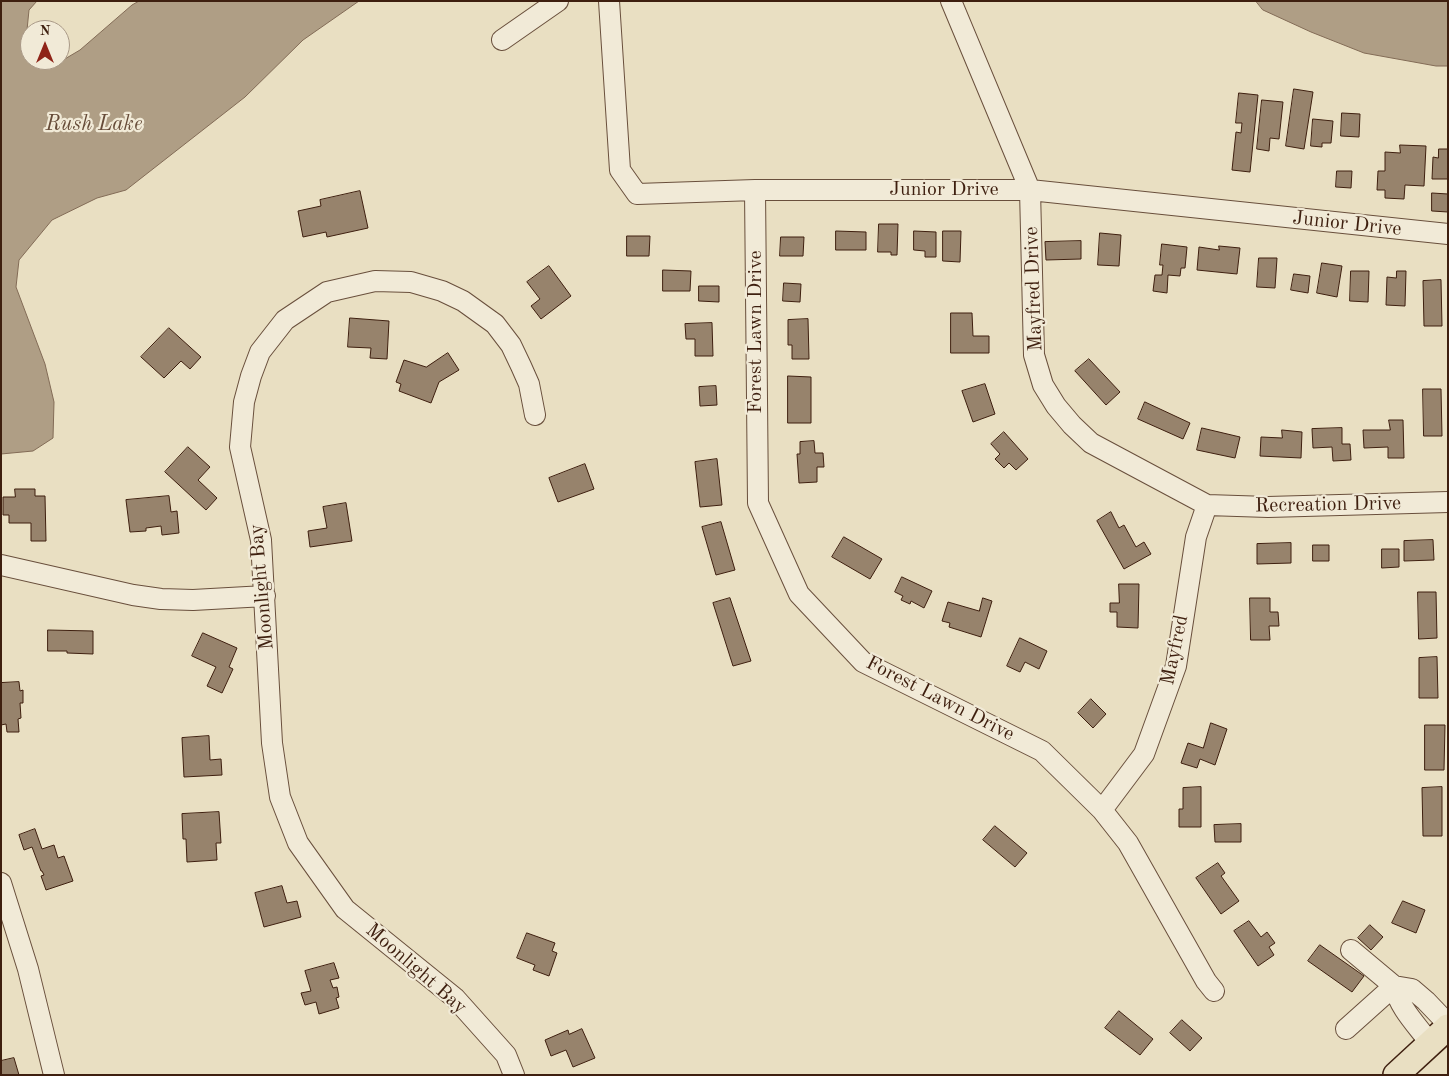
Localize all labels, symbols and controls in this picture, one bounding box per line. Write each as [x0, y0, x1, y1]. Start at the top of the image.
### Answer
north arrow [20, 20, 70, 70]
text: N [40, 24, 50, 38]
water label: Rush Lake [45, 111, 143, 137]
street label: Junior Drive [889, 178, 999, 202]
street label: Junior Drive [1291, 206, 1403, 242]
street label: Mayfred Drive [1020, 226, 1048, 352]
street label: Forest Lawn Drive [744, 250, 768, 414]
street label: Recreation Drive [1255, 492, 1401, 518]
street label: Moonlight Bay [245, 523, 279, 651]
street label: Mayfred [1156, 613, 1194, 687]
street label: Forest Lawn Drive [862, 651, 1018, 747]
street label: Moonlight Bay [360, 918, 472, 1020]

